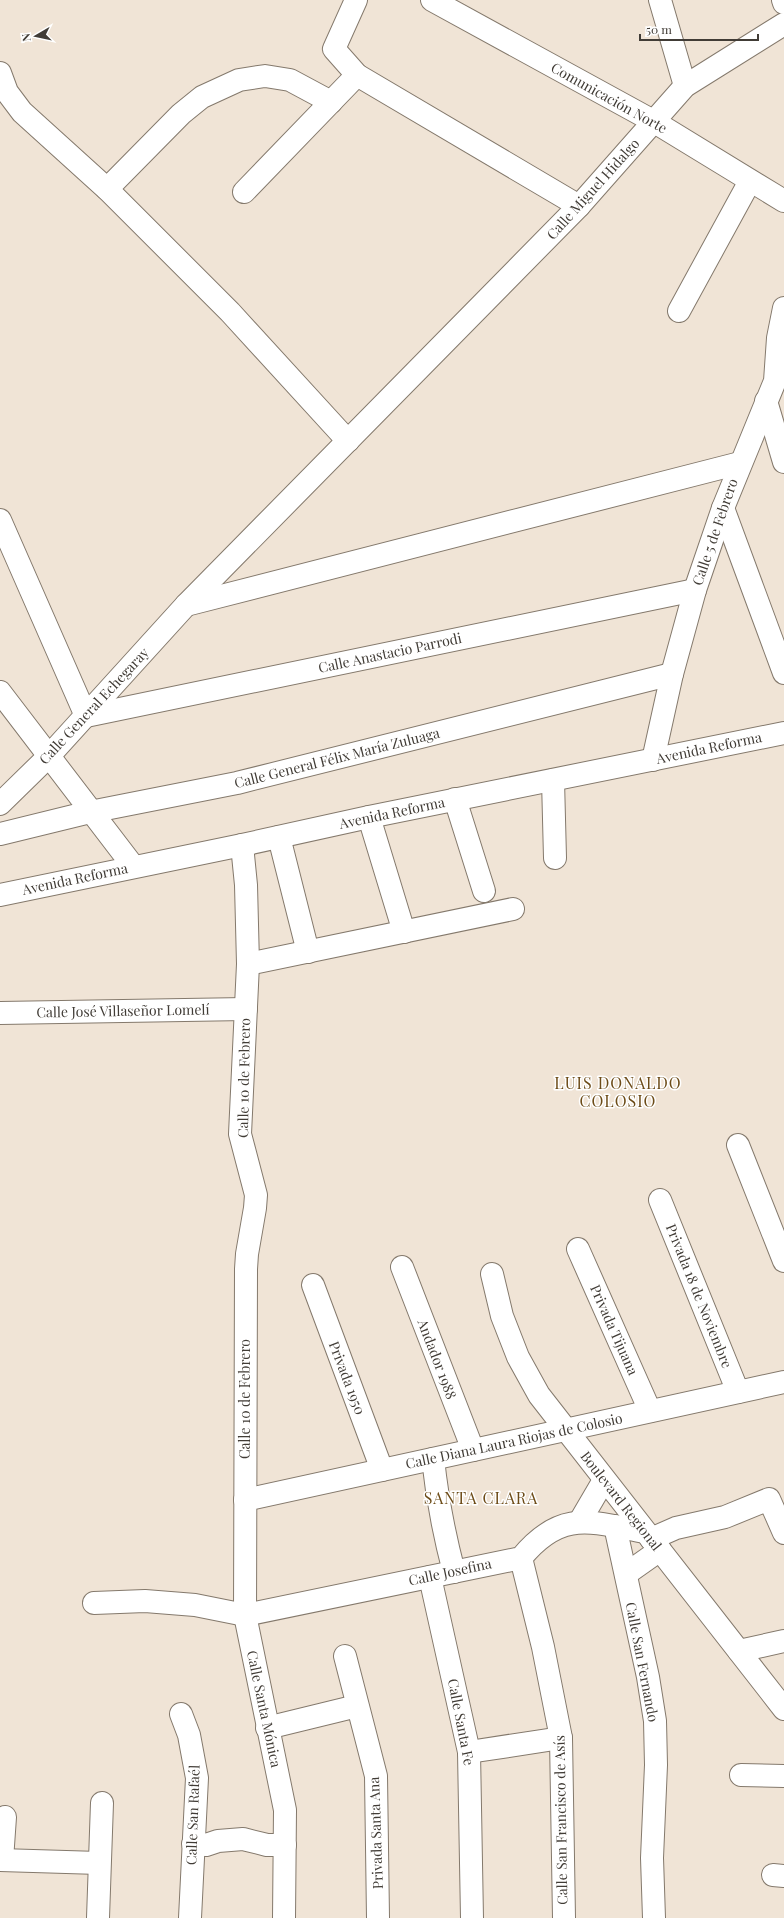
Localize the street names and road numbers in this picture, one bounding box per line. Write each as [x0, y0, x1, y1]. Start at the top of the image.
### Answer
street label: Comunicación Norte [548, 58, 671, 137]
street label: Calle Miguel Hidalgo [542, 134, 643, 243]
street label: Calle 5 de Febrero [687, 475, 742, 588]
street label: Calle Anastacio Parrodi [316, 628, 463, 677]
street label: Calle General Echegaray [34, 643, 153, 768]
street label: Calle General Félix María Zuluaga [232, 723, 442, 792]
street label: Avenida Reforma [653, 727, 763, 768]
street label: Avenida Reforma [336, 792, 446, 833]
street label: Avenida Reforma [19, 858, 129, 899]
street label: Calle José Villaseñor Lomelí [36, 999, 210, 1022]
street label: Calle 10 de Febrero [233, 1017, 254, 1138]
street label: Privada 18 de Noviembre [662, 1221, 737, 1371]
street label: Privada Tijuana [586, 1281, 643, 1378]
street label: Andador 1988 [413, 1315, 461, 1402]
street label: Privada 1950 [325, 1338, 370, 1417]
street label: Calle 10 de Febrero [235, 1339, 254, 1459]
street label: Calle Diana Laura Riojas de Colosio [404, 1408, 625, 1473]
street label: Boulevard Regional [577, 1447, 666, 1554]
street label: Calle Josefina [407, 1553, 493, 1590]
street label: Calle San Fernando [622, 1600, 664, 1724]
street label: Calle Santa Mónica [243, 1649, 286, 1769]
street label: Calle Santa Fe [444, 1677, 479, 1767]
street label: Calle San Francisco de Asís [550, 1735, 571, 1905]
street label: Calle San Rafaél [181, 1765, 204, 1865]
street label: Privada Santa Ana [364, 1776, 387, 1890]

